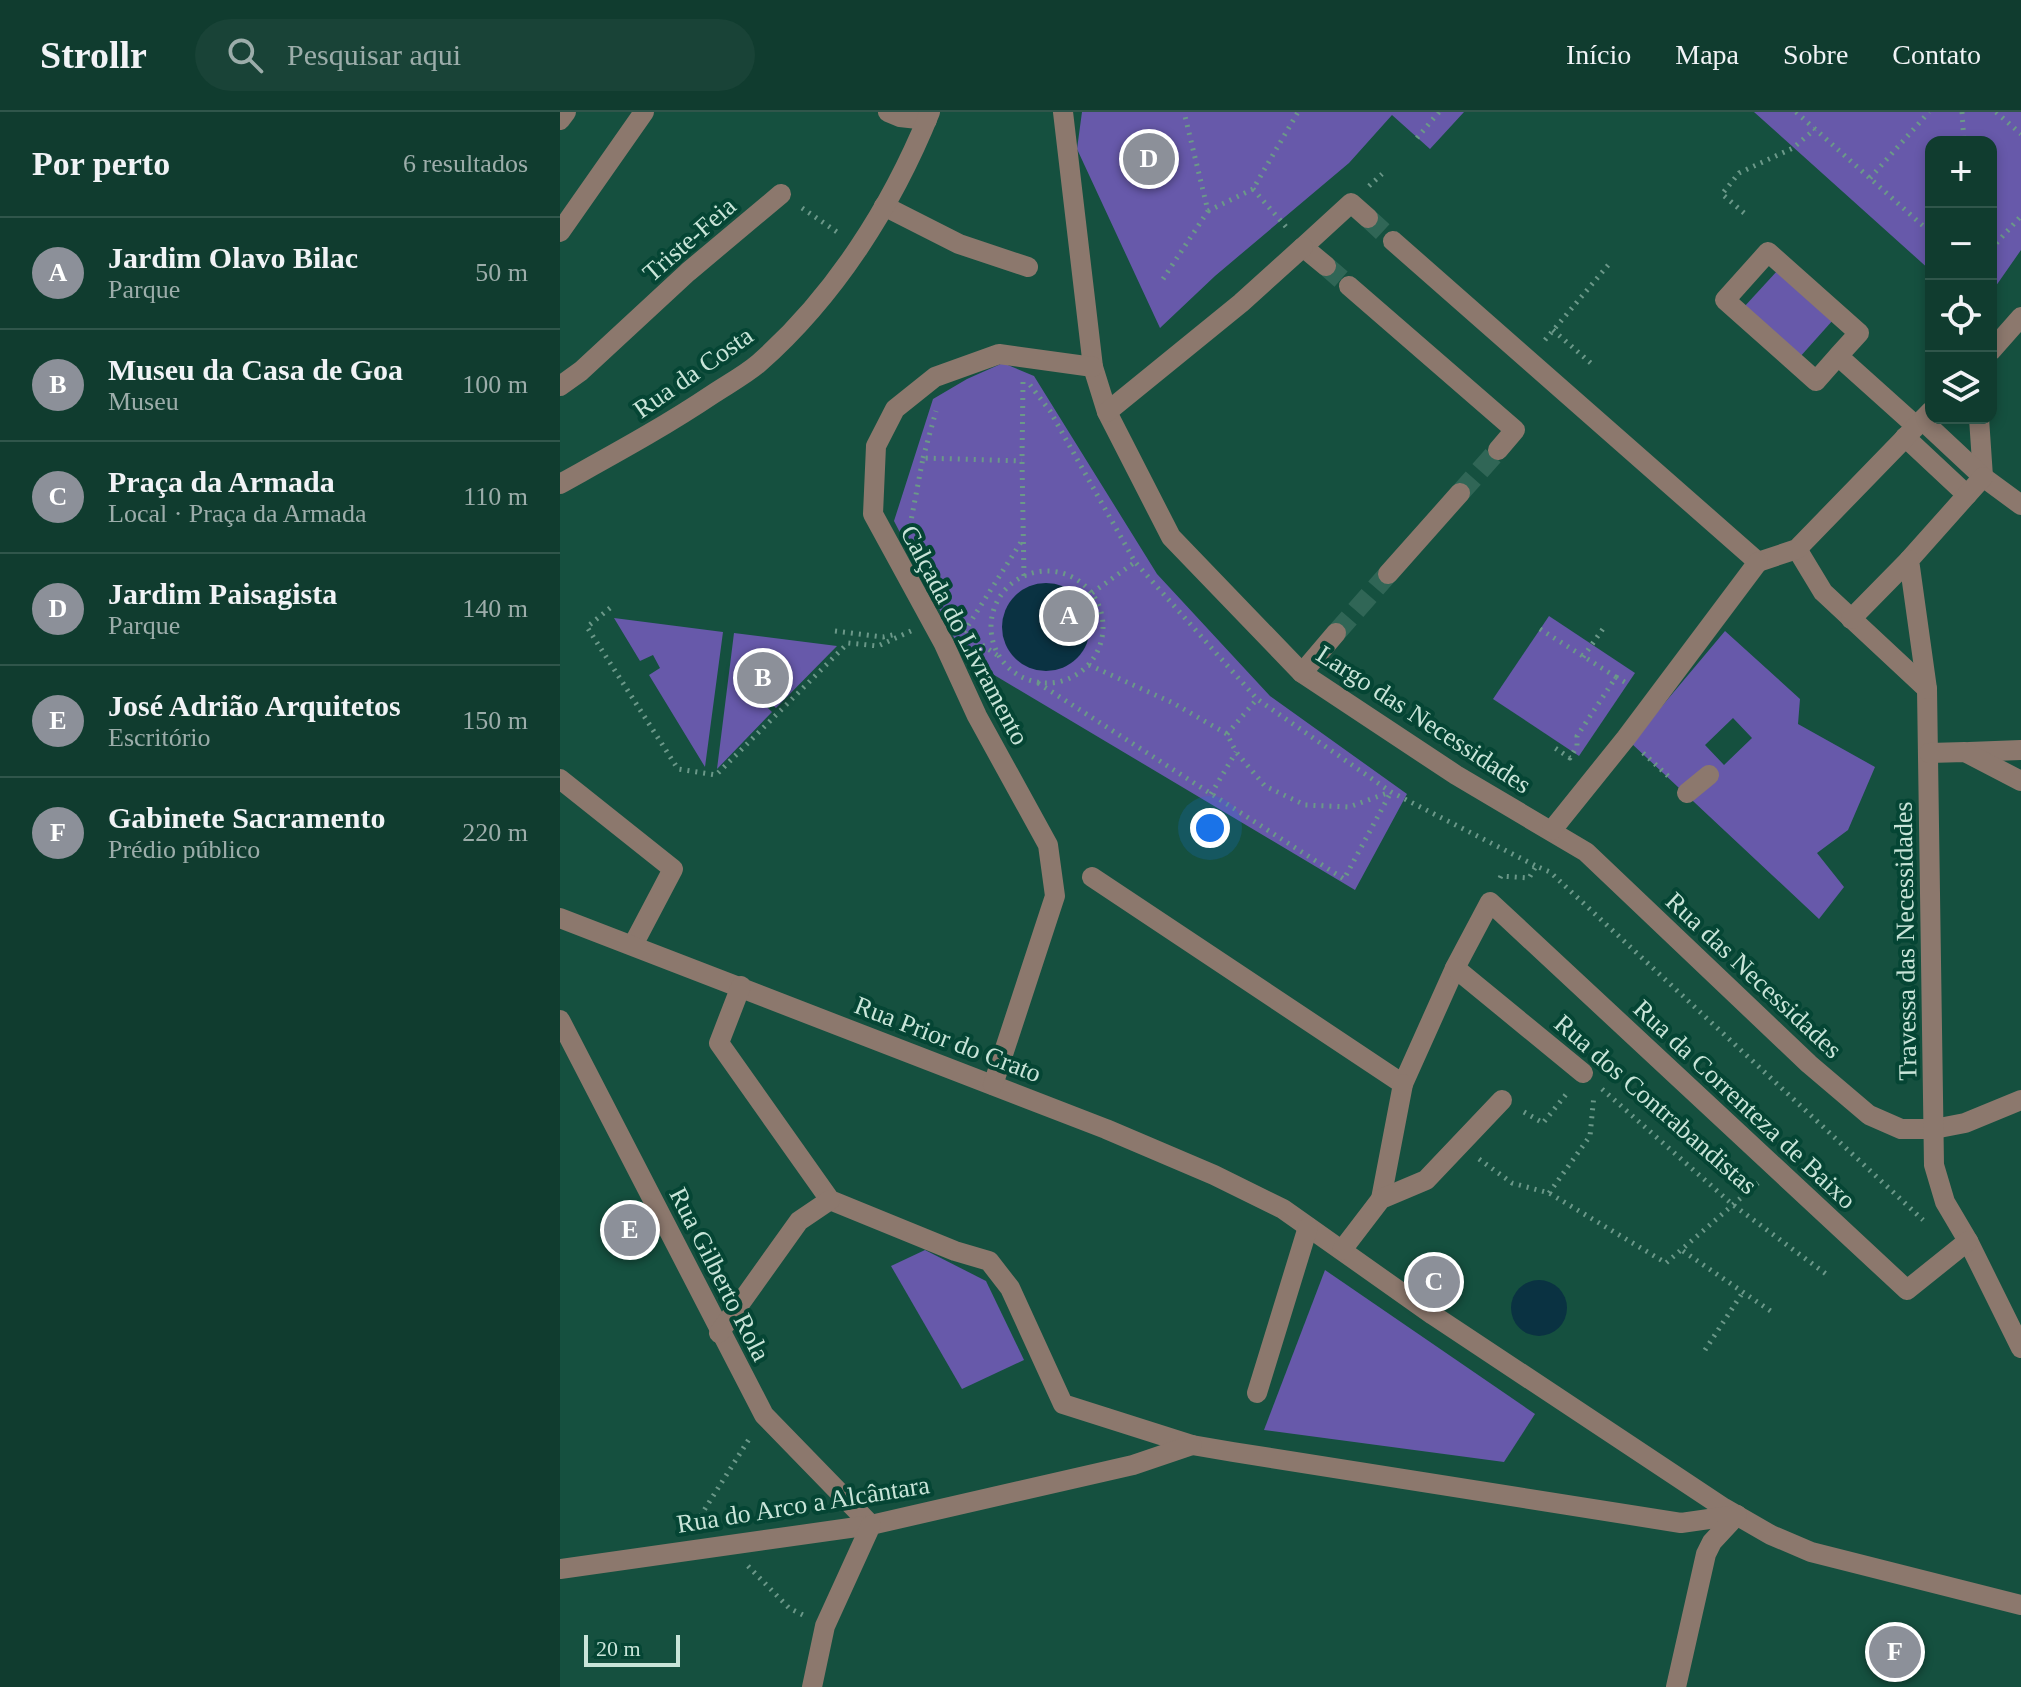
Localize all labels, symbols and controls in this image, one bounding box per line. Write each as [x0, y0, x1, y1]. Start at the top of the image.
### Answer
search box [195, 19, 755, 91]
icon: search [223, 33, 267, 77]
text: Strollr [40, 34, 147, 76]
text: Pesquisar aqui [287, 38, 461, 71]
text: Início [1566, 39, 1631, 70]
text: Mapa [1675, 39, 1739, 70]
text: Sobre [1783, 39, 1848, 70]
text: Contato [1892, 39, 1981, 70]
pin: D [1123, 129, 1175, 189]
map controls [1925, 136, 1997, 424]
button: + [1925, 136, 1997, 208]
text: Por perto [32, 145, 170, 182]
text: 6 resultados [403, 149, 528, 178]
street label: Triste-Feia [637, 191, 742, 287]
button: − [1925, 208, 1997, 280]
text: Jardim Olavo Bilac [108, 241, 358, 274]
text: A [49, 258, 67, 287]
text: 50 m [475, 258, 528, 287]
text: Parque [108, 275, 180, 304]
button: locate [1925, 280, 1997, 352]
street label: Rua da Costa [628, 321, 759, 424]
button: layers [1925, 352, 1997, 424]
text: Museu da Casa de Goa [108, 353, 403, 386]
text: B [49, 370, 67, 399]
text: 100 m [462, 370, 528, 399]
text: Museu [108, 387, 179, 416]
text: Praça da Armada [108, 465, 335, 498]
text: C [49, 482, 67, 511]
text: 110 m [463, 482, 528, 511]
text: Local · Praça da Armada [108, 499, 366, 528]
street label: Calçada do Livramento [894, 521, 1035, 750]
text: Jardim Paisagista [108, 577, 337, 610]
pin: A [1043, 586, 1095, 646]
text: D [49, 594, 67, 623]
text: 140 m [462, 594, 528, 623]
text: Parque [108, 611, 180, 640]
street label: Largo das Necessidades [1311, 639, 1536, 799]
pin: B [737, 648, 789, 708]
text: José Adrião Arquitetos [108, 689, 401, 722]
text: E [49, 706, 67, 735]
text: 150 m [462, 706, 528, 735]
text: Escritório [108, 723, 211, 752]
text: Gabinete Sacramento [108, 801, 385, 834]
street label: Travessa das Necessidades [1889, 801, 1922, 1081]
your location [1190, 808, 1230, 848]
text: F [50, 818, 66, 847]
text: 220 m [462, 818, 528, 847]
text: Prédio público [108, 835, 260, 864]
street label: Rua das Necessidades [1660, 886, 1848, 1064]
street label: Rua Prior do Crato [851, 991, 1045, 1088]
street label: Rua da Correnteza de Baixo [1628, 994, 1862, 1215]
street label: Rua dos Contrabandistas [1549, 1009, 1763, 1200]
street label: Rua Gilberto Rola [663, 1183, 776, 1366]
pin: E [604, 1200, 656, 1260]
pin: C [1408, 1252, 1460, 1312]
street label: Rua do Arco a Alcântara [675, 1470, 932, 1539]
pin: F [1869, 1622, 1921, 1682]
scale bar [584, 1631, 680, 1667]
text: 20 m [596, 1636, 641, 1661]

